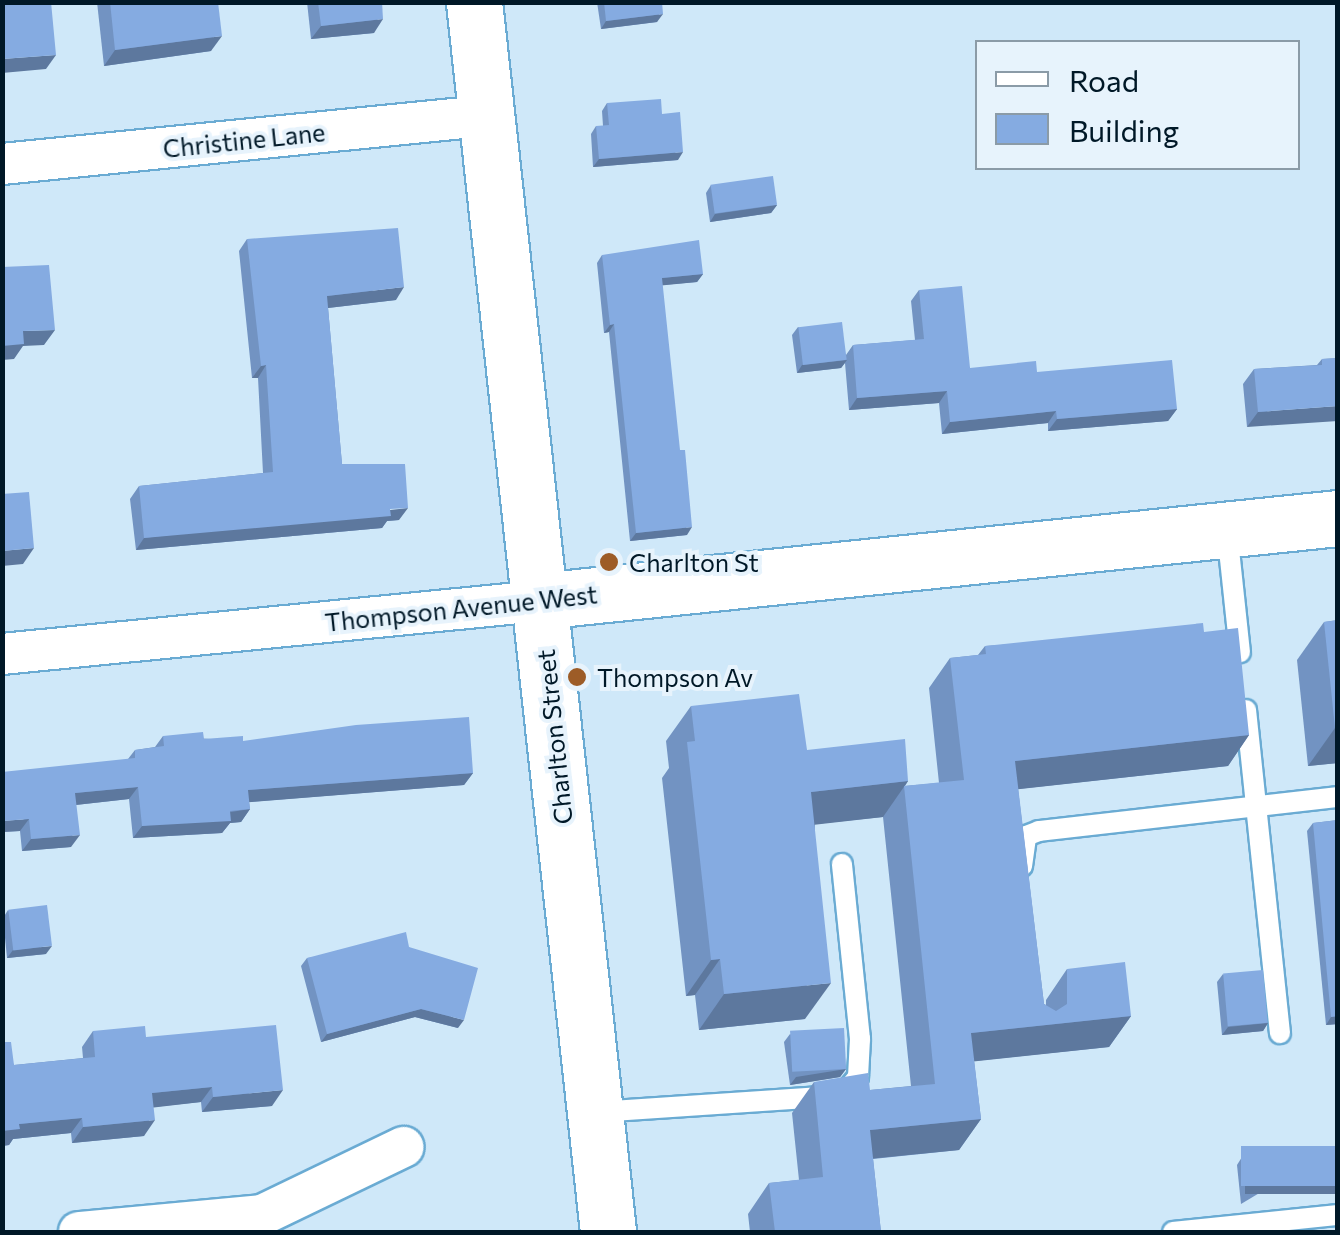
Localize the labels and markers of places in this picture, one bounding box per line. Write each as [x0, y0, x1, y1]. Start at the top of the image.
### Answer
place label: Charlton St [629, 547, 759, 577]
marker: Charlton St [598, 551, 620, 573]
place label: Thompson Av [597, 662, 753, 692]
marker: Thompson Av [566, 666, 588, 688]

